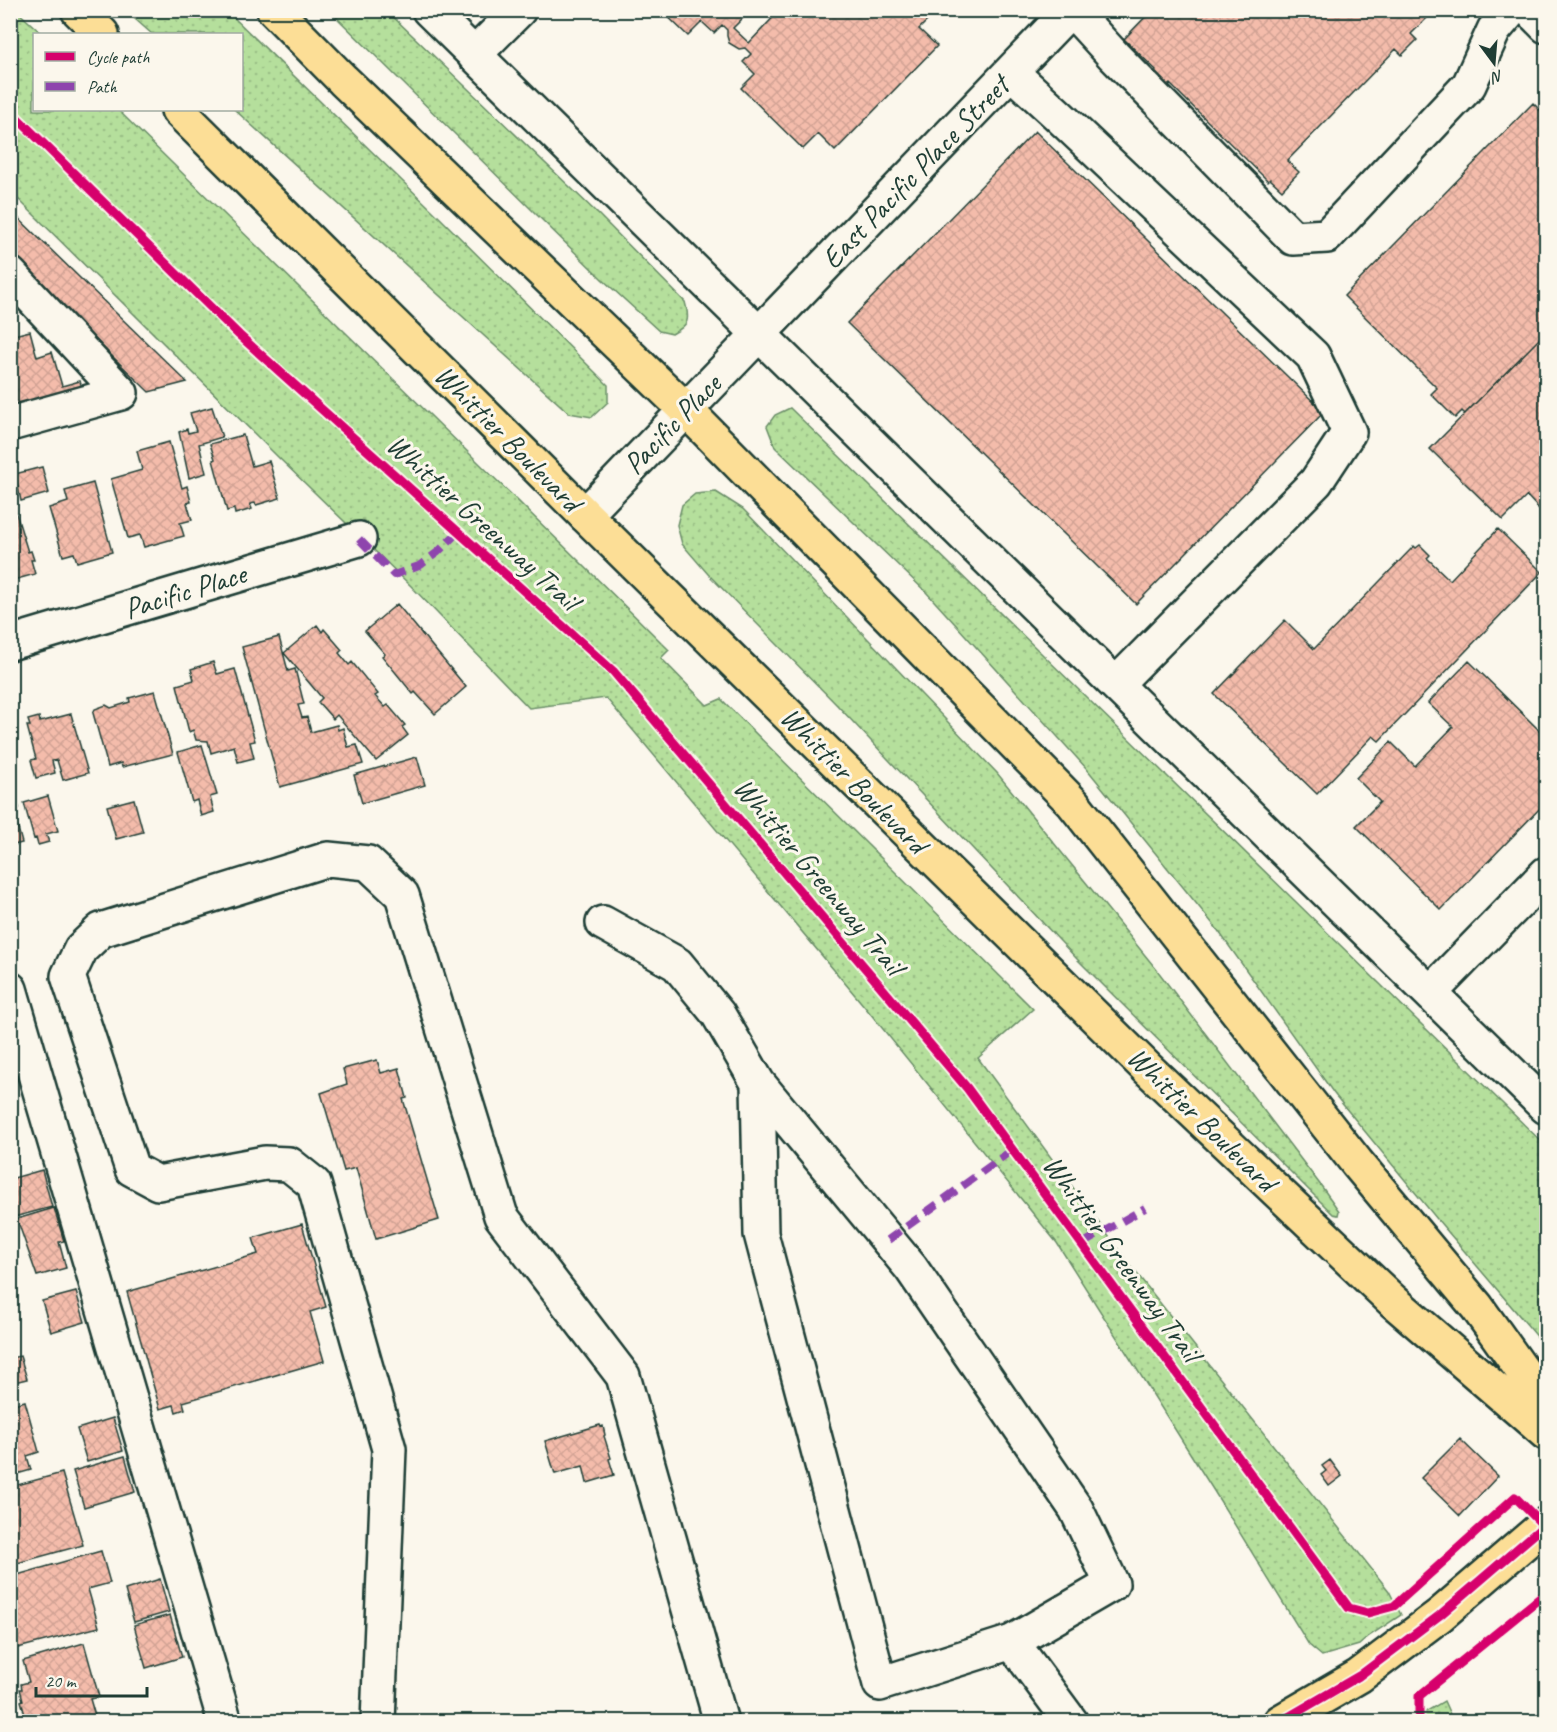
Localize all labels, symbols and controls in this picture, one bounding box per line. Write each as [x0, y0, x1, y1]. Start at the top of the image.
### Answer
legend [33, 33, 243, 111]
north arrow [1464, 33, 1524, 93]
text: Cycle path [87, 46, 150, 68]
street label: East Pacific Place Street [813, 64, 1020, 277]
text: N [1487, 65, 1505, 88]
text: Path [87, 76, 117, 98]
street label: Whittier Boulevard [426, 356, 593, 523]
street label: Pacific Place [615, 364, 731, 482]
street label: Whittier Greenway Trail [379, 426, 591, 622]
street label: Pacific Place [120, 554, 253, 627]
street label: Whittier Boulevard [772, 698, 939, 865]
street label: Whittier Greenway Trail [725, 770, 916, 986]
street label: Whittier Boulevard [1119, 1038, 1288, 1203]
street label: Whittier Greenway Trail [1034, 1147, 1213, 1373]
scale bar [36, 1660, 147, 1698]
text: 20 m [45, 1670, 78, 1692]

